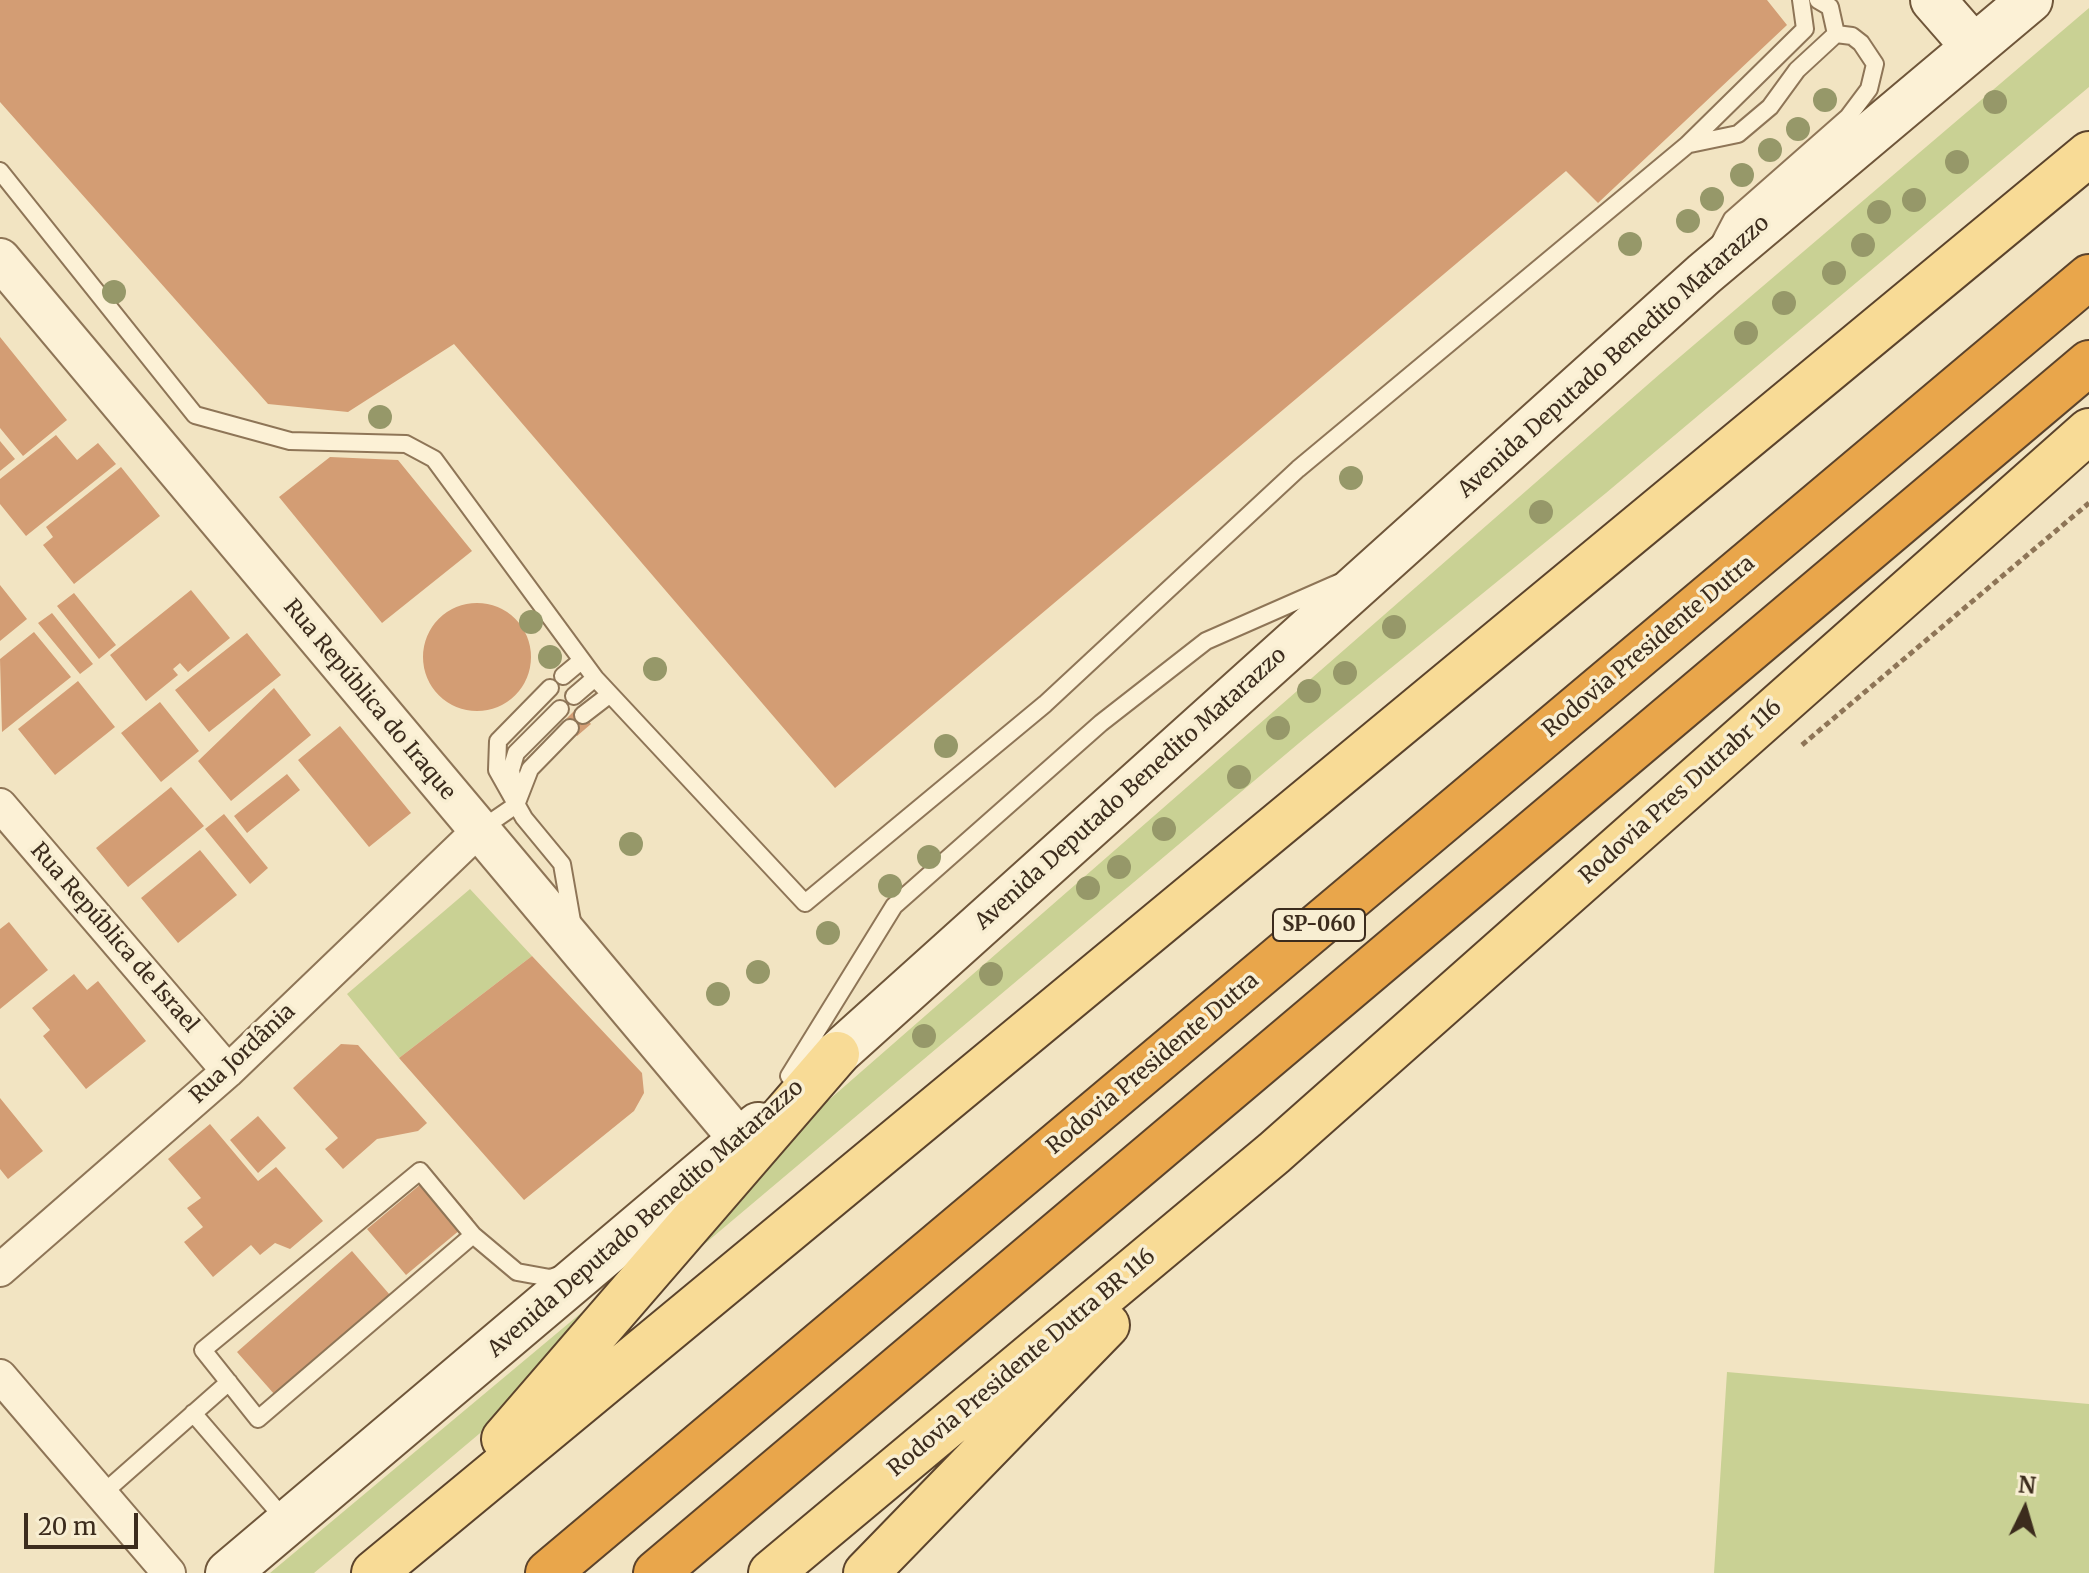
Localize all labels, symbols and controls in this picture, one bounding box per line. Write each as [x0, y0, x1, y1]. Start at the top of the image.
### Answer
street label: Avenida Deputado Benedito Matarazzo [1453, 210, 1775, 504]
street label: Rodovia Presidente Dutra [1538, 551, 1760, 743]
street label: Rua República do Iraque [278, 595, 460, 805]
street label: Avenida Deputado Benedito Matarazzo [970, 642, 1292, 936]
street label: Rodovia Pres Dutrabr 116 [1575, 694, 1787, 890]
street label: Rua República de Israel [24, 838, 204, 1038]
road number: SP-060 [1273, 909, 1365, 941]
street label: Rodovia Presidente Dutra [1042, 968, 1264, 1160]
street label: Rua Jordânia [185, 999, 301, 1109]
street label: Avenida Deputado Benedito Matarazzo [483, 1075, 809, 1363]
street label: Rodovia Presidente Dutra BR 116 [883, 1243, 1161, 1483]
north arrow [1985, 1469, 2065, 1549]
text: N [2017, 1470, 2037, 1500]
scale bar [28, 1497, 142, 1547]
text: 20 m [38, 1511, 97, 1542]

